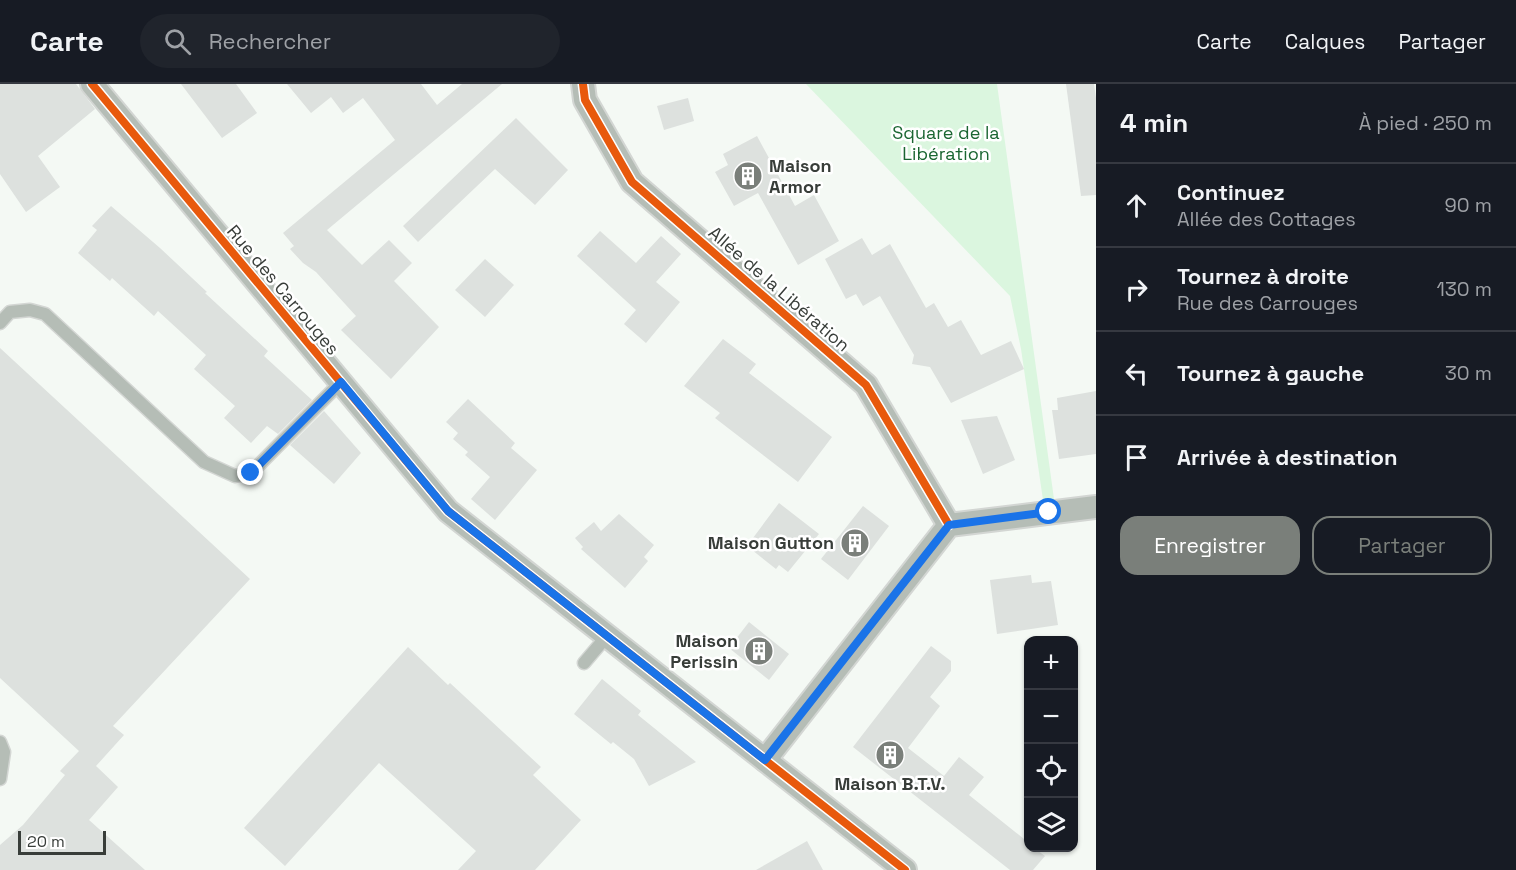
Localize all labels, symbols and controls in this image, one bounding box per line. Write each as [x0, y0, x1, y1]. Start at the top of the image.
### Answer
search box [140, 14, 560, 68]
text: Carte [30, 23, 104, 59]
icon: search [161, 25, 194, 58]
text: Rechercher [209, 27, 331, 55]
text: Carte [1197, 28, 1252, 55]
text: Calques [1285, 28, 1365, 55]
text: Partager [1398, 28, 1486, 55]
text: 4 min [1120, 106, 1188, 140]
text: À pied · 250 m [1359, 110, 1492, 136]
park label: Square de la Libération [892, 121, 1000, 165]
place label: Maison Armor [769, 154, 832, 198]
building icon: Maison Armor [732, 160, 764, 192]
text: Continuez [1177, 178, 1285, 206]
icon: ahead [1120, 189, 1153, 222]
text: 90 m [1445, 192, 1492, 218]
text: Allée des Cottages [1177, 206, 1356, 232]
street label: Rue des Carrouges [222, 220, 345, 360]
street label: Allée de la Libération [704, 221, 855, 356]
text: Tournez à droite [1177, 262, 1349, 290]
icon: right [1120, 273, 1153, 306]
text: 130 m [1436, 276, 1492, 302]
text: Rue des Carrouges [1177, 290, 1358, 316]
icon: left [1120, 357, 1153, 390]
text: Tournez à gauche [1177, 359, 1364, 387]
text: 30 m [1445, 360, 1492, 386]
icon: arrive [1120, 441, 1153, 474]
text: Arrivée à destination [1177, 443, 1398, 471]
route end [237, 459, 263, 485]
route start [1035, 498, 1061, 524]
button: Enregistrer [1120, 516, 1300, 575]
button: Partager [1312, 516, 1492, 575]
building icon: Maison Gutton [839, 527, 871, 559]
place label: Maison Gutton [708, 531, 834, 554]
place label: Maison Perissin [670, 629, 738, 673]
building icon: Maison Perissin [743, 635, 775, 667]
map controls [1024, 636, 1078, 852]
button: + [1024, 636, 1078, 690]
button: − [1024, 690, 1078, 744]
building icon: Maison B.T.V. [874, 739, 906, 771]
button: locate [1024, 744, 1078, 798]
place label: Maison B.T.V. [834, 772, 946, 795]
button: layers [1024, 798, 1078, 852]
scale bar [18, 828, 106, 856]
text: 20 m [27, 831, 65, 852]

